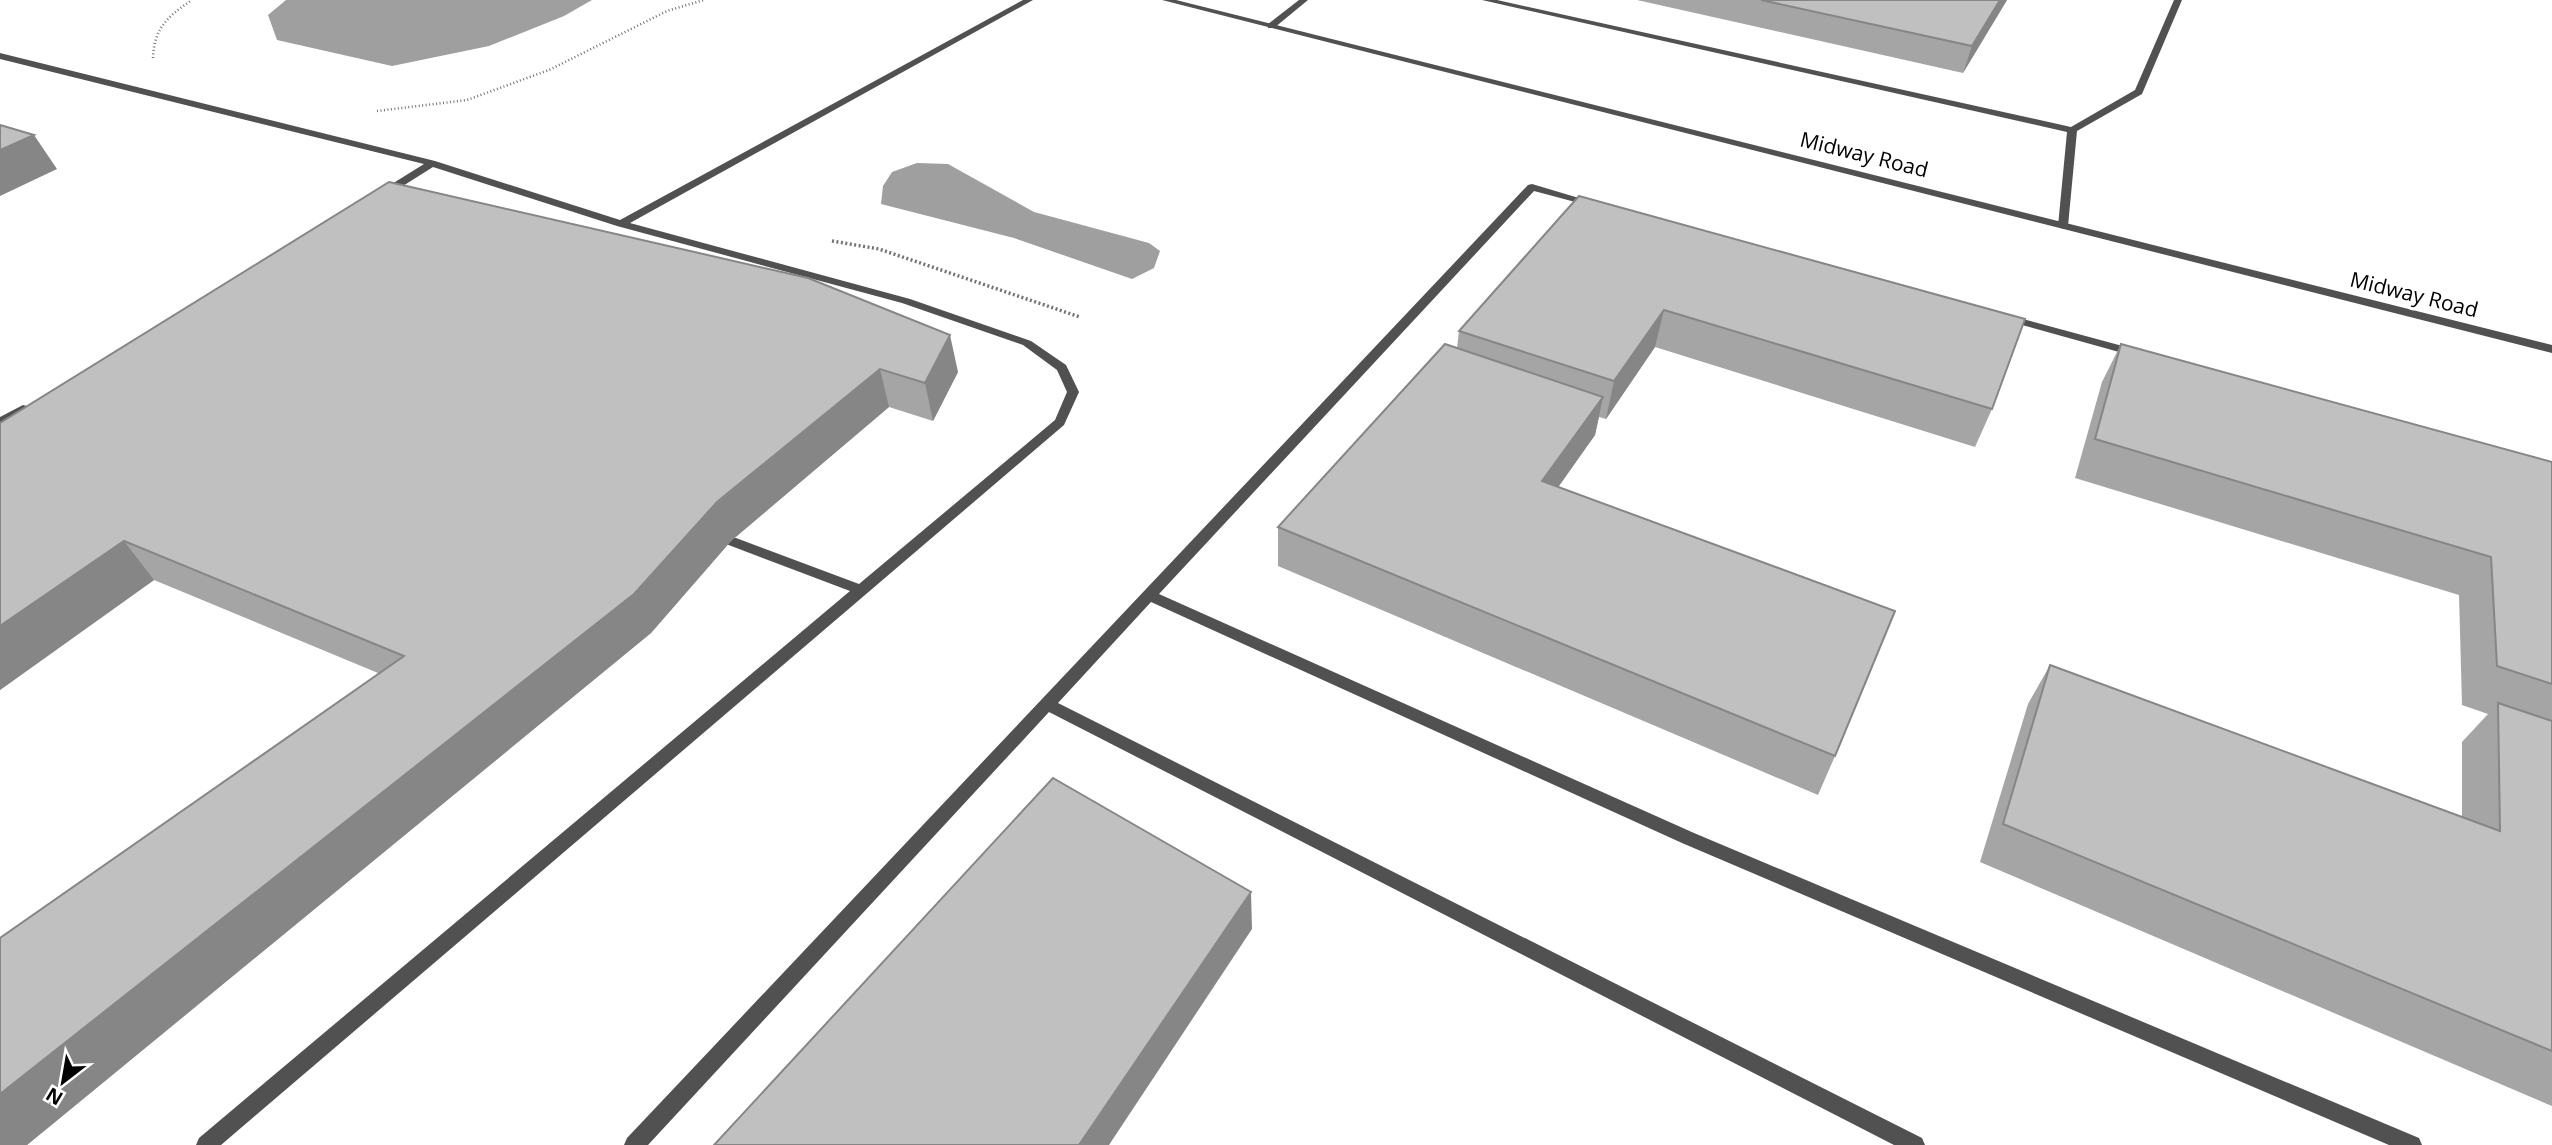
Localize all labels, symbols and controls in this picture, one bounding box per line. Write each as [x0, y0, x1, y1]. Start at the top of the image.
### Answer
street label: Midway Road [1797, 125, 1931, 183]
street label: Midway Road [2347, 265, 2481, 323]
north arrow [28, 1047, 98, 1117]
text: N [41, 1081, 68, 1112]

